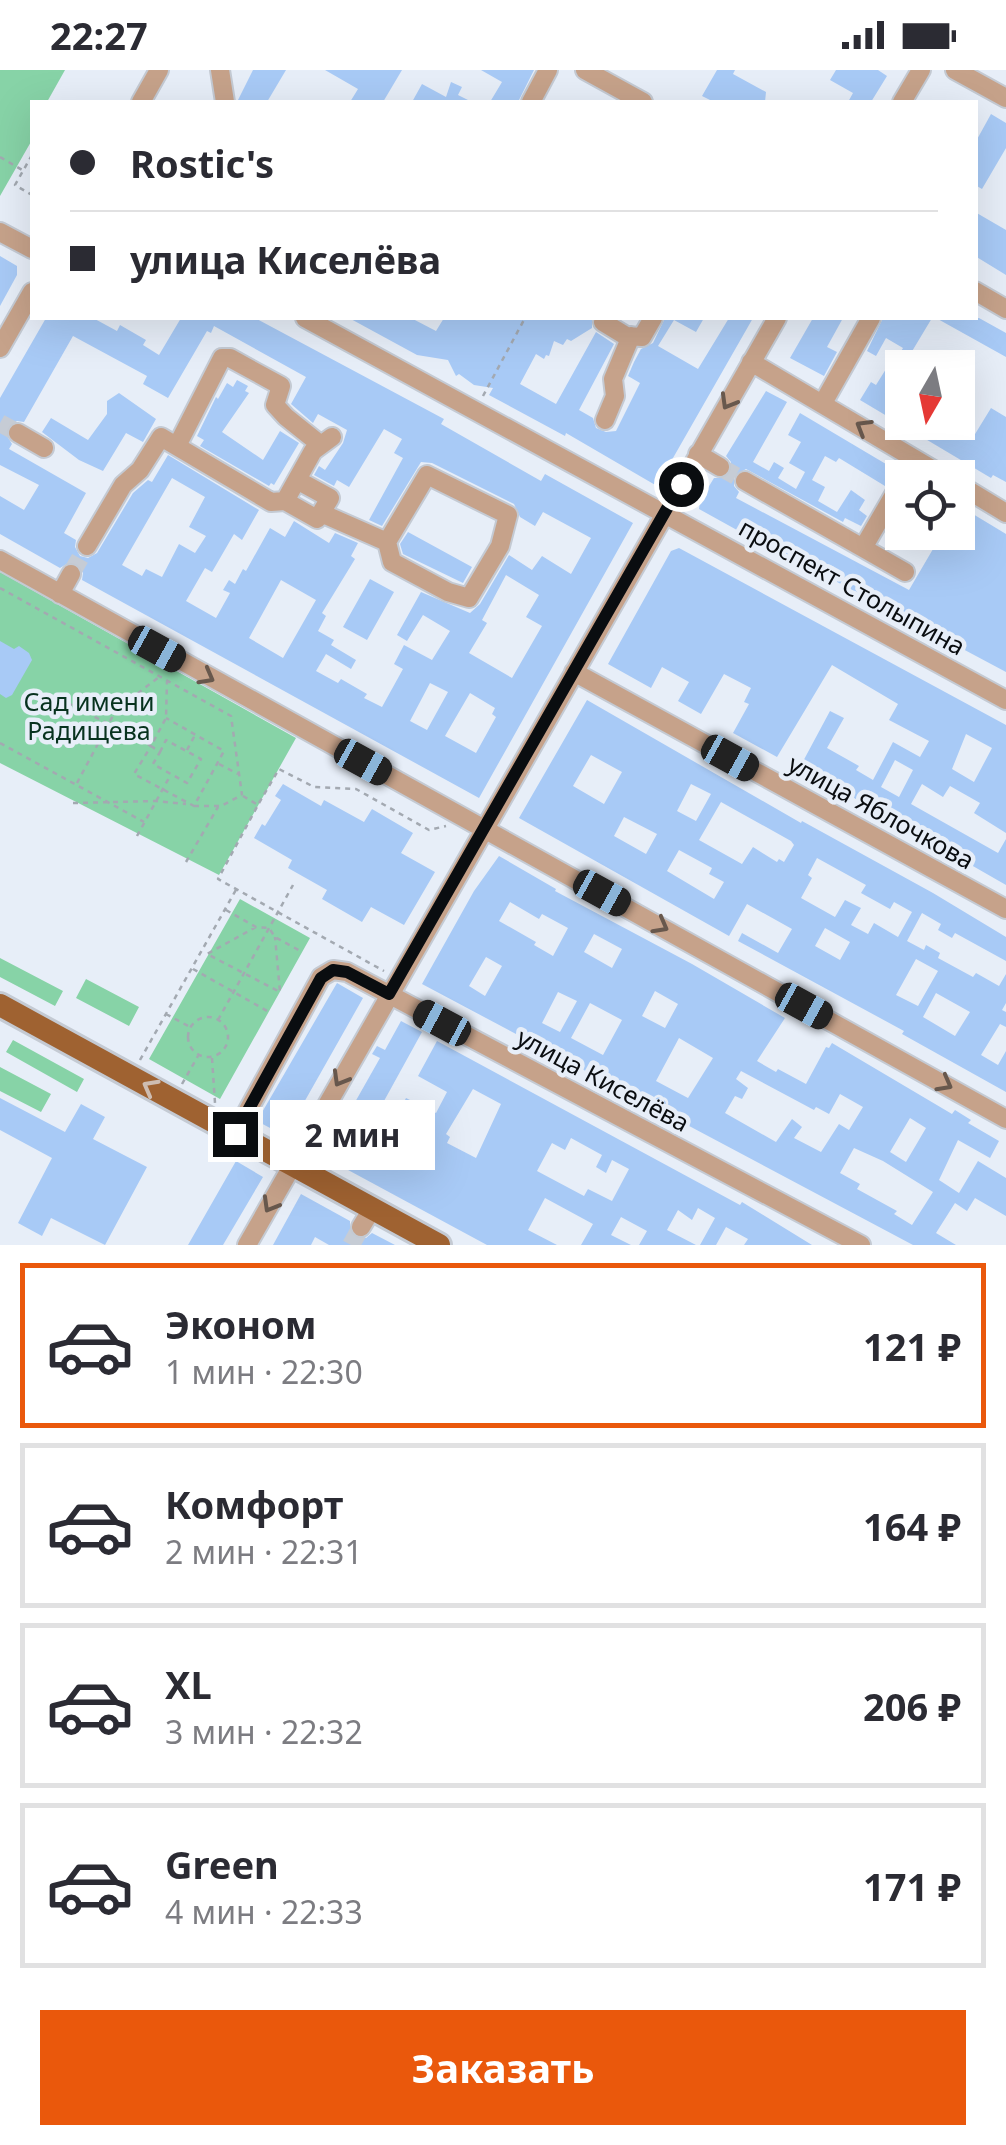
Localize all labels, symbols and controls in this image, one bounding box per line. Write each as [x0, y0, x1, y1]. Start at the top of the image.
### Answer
text: 22:27 [50, 9, 148, 61]
text: Rostic's [130, 137, 274, 189]
text: улица Киселёва [130, 233, 441, 285]
north arrow [885, 350, 975, 440]
map controls [885, 350, 975, 550]
one-way arrow [721, 391, 741, 409]
one-way arrow [856, 420, 874, 439]
button: locate [885, 460, 975, 550]
route start [659, 462, 704, 507]
street label: проспект Столыпина [733, 510, 972, 662]
car [123, 621, 191, 677]
one-way arrow [196, 664, 214, 684]
park label: Сад имени Радищева [24, 684, 154, 747]
car [696, 730, 764, 786]
car [329, 734, 397, 790]
street label: улица Яблочкова [782, 746, 981, 876]
car [568, 865, 636, 921]
one-way arrow [650, 914, 668, 934]
car [770, 978, 838, 1034]
car [408, 996, 476, 1050]
street label: улица Киселёва [511, 1019, 696, 1139]
one-way arrow [333, 1068, 353, 1086]
one-way arrow [934, 1072, 952, 1092]
one-way arrow [143, 1079, 161, 1099]
callout: 2 мин [270, 1099, 435, 1169]
route end [213, 1112, 258, 1157]
text: 2 мин [305, 1113, 400, 1156]
one-way arrow [262, 1194, 282, 1212]
text: Эконом [165, 1298, 317, 1350]
icon: car [45, 1301, 135, 1391]
text: 121 ₽ [863, 1320, 961, 1372]
text: 1 мин · 22:30 [165, 1350, 363, 1393]
text: Комфорт [165, 1478, 343, 1530]
icon: car [45, 1481, 135, 1571]
text: 164 ₽ [863, 1500, 961, 1552]
text: 2 мин · 22:31 [165, 1530, 363, 1573]
text: XL [165, 1658, 212, 1710]
icon: car [45, 1661, 135, 1751]
text: 206 ₽ [863, 1680, 961, 1732]
text: 3 мин · 22:32 [165, 1710, 363, 1753]
text: Green [165, 1838, 279, 1890]
icon: car [45, 1841, 135, 1931]
text: 171 ₽ [863, 1860, 961, 1912]
text: 4 мин · 22:33 [165, 1890, 363, 1933]
button: Заказать [40, 2010, 966, 2125]

